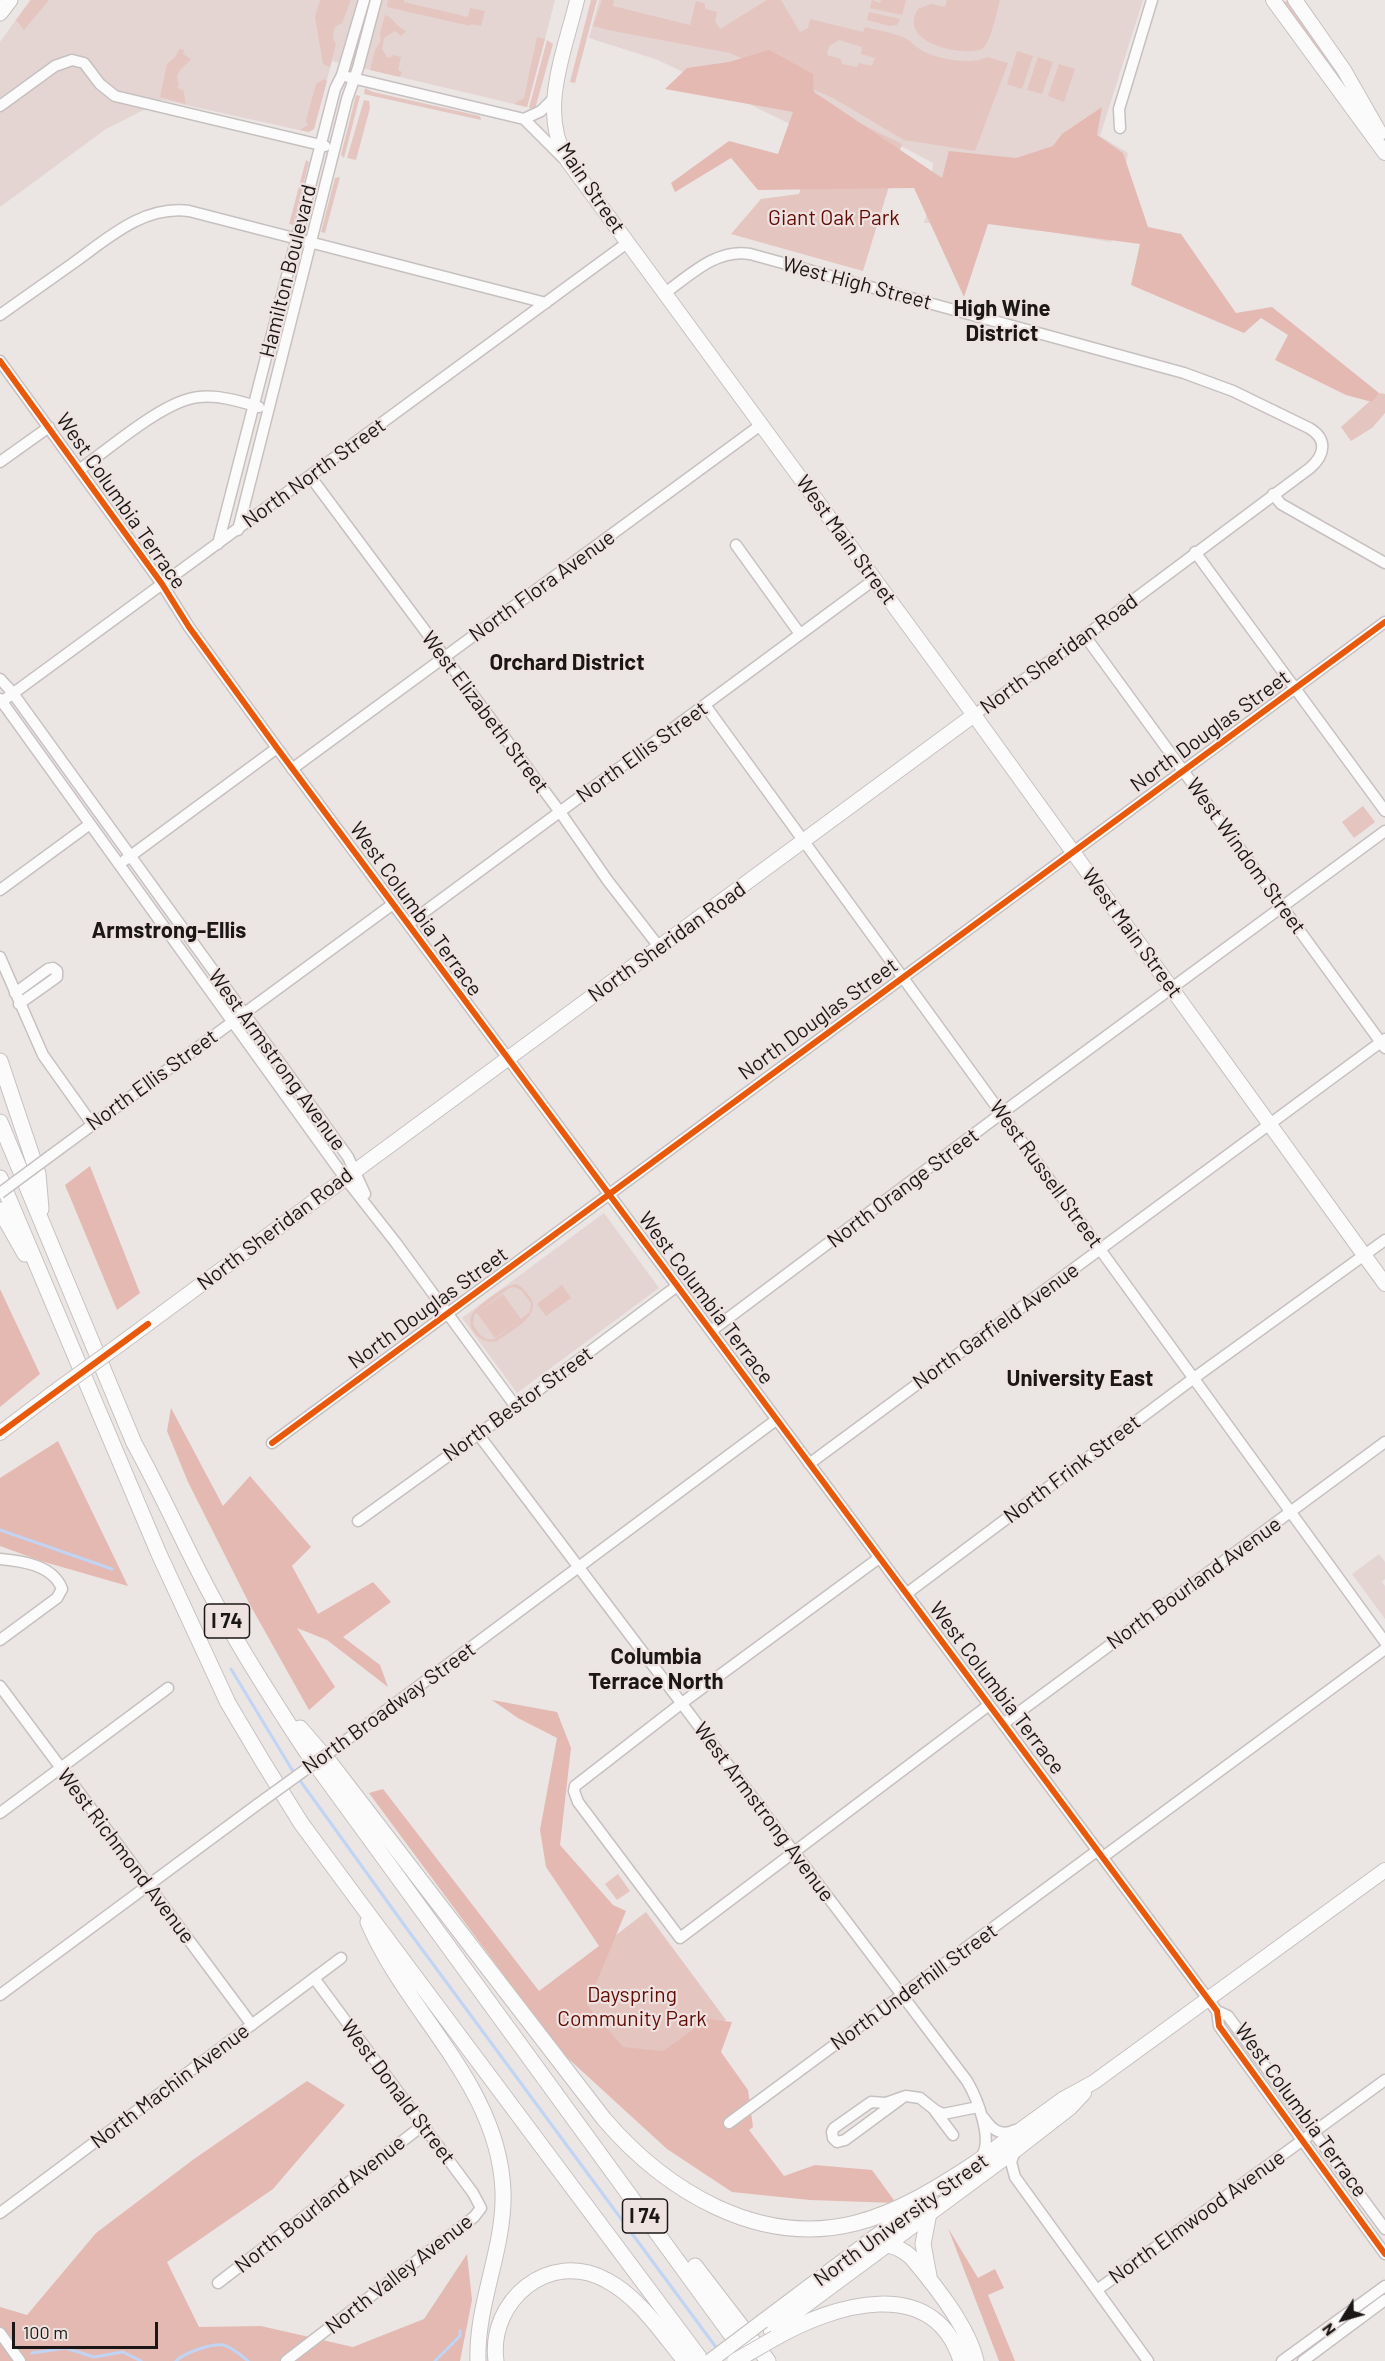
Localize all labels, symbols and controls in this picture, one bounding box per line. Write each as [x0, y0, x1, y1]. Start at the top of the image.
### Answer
street label: Main Street [551, 138, 631, 238]
street label: Hamilton Boulevard [254, 182, 322, 360]
park label: Giant Oak Park [768, 205, 900, 231]
street label: West High Street [780, 251, 934, 315]
district label: High Wine District [954, 296, 1050, 348]
street label: West Columbia Terrace [51, 408, 191, 594]
street label: North North Street [237, 413, 391, 533]
street label: West Main Street [790, 470, 902, 610]
street label: North Flora Avenue [464, 525, 620, 647]
street label: North Sheridan Road [975, 588, 1143, 720]
street label: West Elizabeth Street [416, 626, 554, 798]
district label: Orchard District [489, 650, 645, 676]
street label: North Douglas Street [1125, 665, 1295, 797]
street label: North Ellis Street [571, 696, 713, 808]
street label: West Windom Street [1181, 773, 1311, 939]
street label: West Columbia Terrace [344, 817, 488, 1001]
street label: West Main Street [1076, 863, 1188, 1003]
street label: North Sheridan Road [583, 876, 751, 1008]
district label: Armstrong-Ellis [92, 918, 246, 944]
street label: North Douglas Street [733, 953, 903, 1085]
street label: West Armstrong Avenue [203, 964, 351, 1156]
street label: North Ellis Street [81, 1024, 223, 1136]
street label: West Russell Street [984, 1095, 1108, 1253]
street label: North Orange Street [822, 1123, 984, 1253]
street label: North Sheridan Road [192, 1162, 358, 1296]
street label: West Columbia Terrace [633, 1207, 779, 1389]
street label: North Douglas Street [343, 1242, 513, 1374]
street label: North Garfield Avenue [908, 1257, 1084, 1395]
street label: North Bestor Street [438, 1341, 598, 1467]
district label: University East [1007, 1366, 1153, 1392]
street label: North Frink Street [999, 1409, 1145, 1529]
street label: North Bourland Avenue [1102, 1511, 1286, 1655]
street label: West Columbia Terrace [924, 1597, 1070, 1779]
road number: I 74 [204, 1604, 250, 1638]
street label: North Broadway Street [298, 1637, 480, 1779]
district label: Columbia Terrace North [588, 1644, 724, 1696]
street label: West Armstrong Avenue [688, 1717, 840, 1907]
street label: West Richmond Avenue [52, 1763, 200, 1949]
street label: North Underhill Street [826, 1918, 1002, 2056]
park label: Dayspring Community Park [557, 1982, 707, 2032]
street label: West Donald Street [335, 2015, 461, 2169]
street label: North Machin Avenue [86, 2018, 254, 2154]
street label: West Columbia Terrace [1229, 2018, 1373, 2202]
street label: North Bourland Avenue [230, 2130, 410, 2278]
street label: North Elmwood Avenue [1104, 2145, 1290, 2289]
street label: North University Street [809, 2148, 993, 2292]
road number: I 74 [622, 2199, 668, 2233]
street label: North Valley Avenue [320, 2209, 478, 2339]
north arrow [1313, 2289, 1373, 2349]
scale bar [15, 2310, 160, 2348]
text: N [1317, 2320, 1339, 2340]
text: 100 m [23, 2321, 68, 2343]

